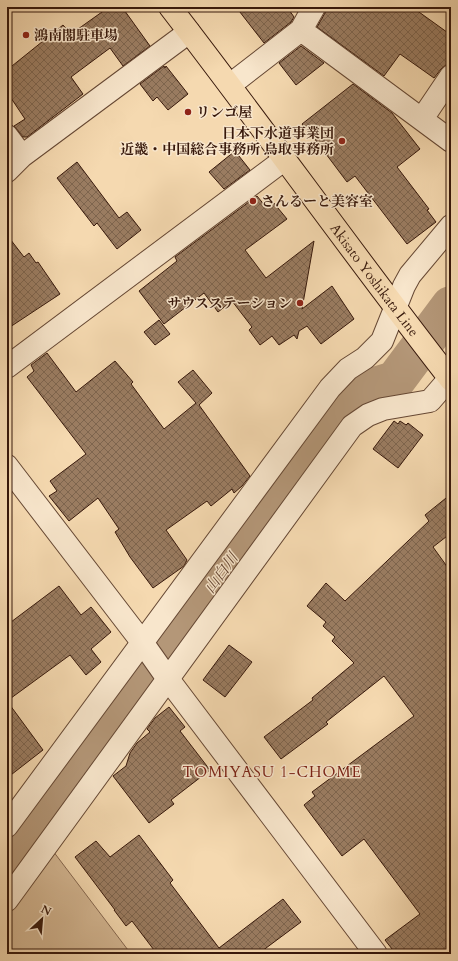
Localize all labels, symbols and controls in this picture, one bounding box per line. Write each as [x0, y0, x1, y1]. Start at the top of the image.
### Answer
place label: 鴻南閣駐車場 [34, 26, 118, 45]
marker: 鴻南閣駐車場 [21, 30, 31, 40]
place label: リンゴ屋 [196, 103, 252, 122]
marker: リンゴ屋 [183, 107, 193, 117]
place label: 日本下水道事業団 近畿・中国総合事務所 鳥取事務所 [120, 124, 334, 159]
marker: 日本下水道事業団 近畿・中国総合事務所 鳥取事務所 [337, 136, 347, 146]
place label: さんるーと美容室 [261, 192, 373, 211]
marker: さんるーと美容室 [248, 196, 258, 206]
street label: Akisato Yoshikata Line [326, 220, 423, 340]
place label: サウスステーション [167, 294, 292, 313]
marker: サウスステーション [295, 298, 305, 308]
water label: 山白川 [200, 547, 243, 597]
district label: TOMIYASU 1-CHOME [182, 762, 362, 782]
north arrow [22, 899, 62, 939]
text: N [39, 902, 54, 919]

